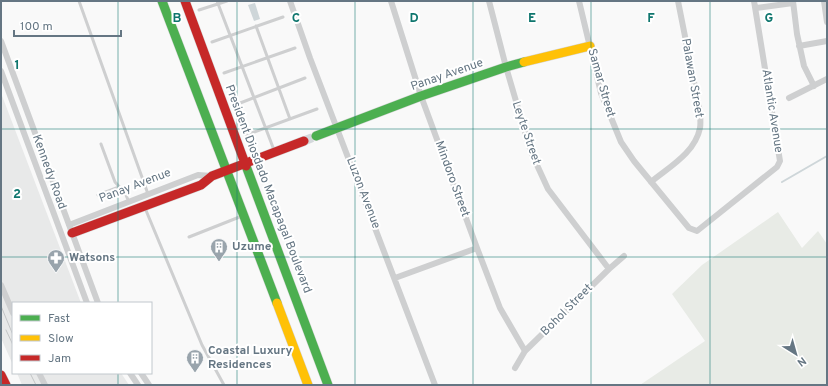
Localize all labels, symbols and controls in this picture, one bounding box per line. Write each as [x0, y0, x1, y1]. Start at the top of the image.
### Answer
text: B [173, 11, 182, 27]
text: C [292, 11, 300, 27]
text: D [409, 11, 419, 27]
text: E [528, 11, 536, 27]
text: F [647, 11, 655, 27]
text: G [765, 11, 774, 27]
scale bar [14, 12, 121, 38]
text: 100 m [20, 19, 53, 35]
street label: Palawan Street [677, 37, 707, 119]
street label: Samar Street [584, 47, 618, 119]
street label: Panay Avenue [409, 55, 485, 95]
text: 1 [14, 58, 20, 74]
street label: Atlantic Avenue [758, 68, 786, 154]
street label: President Diosdado Macapagal Boulevard [221, 83, 315, 295]
street label: Leyte Street [508, 99, 544, 167]
street label: Kennedy Road [28, 132, 70, 212]
street label: Mindoro Street [431, 139, 473, 219]
street label: Luzon Avenue [342, 155, 384, 231]
street label: Panay Avenue [97, 165, 173, 207]
text: 2 [13, 187, 21, 203]
building icon: Uzume [209, 237, 229, 262]
place label: Uzume [232, 239, 272, 255]
pharmacy icon: Watsons [46, 248, 66, 273]
place label: Watsons [69, 250, 115, 266]
street label: Bohol Street [538, 281, 596, 339]
legend [12, 302, 152, 374]
text: Fast [48, 311, 70, 327]
text: Slow [48, 331, 74, 347]
north arrow [776, 334, 816, 374]
place label: Coastal Luxury Residences [208, 343, 293, 373]
building icon: Coastal Luxury Residences [185, 348, 205, 373]
text: Jam [48, 351, 71, 367]
text: N [794, 353, 809, 369]

